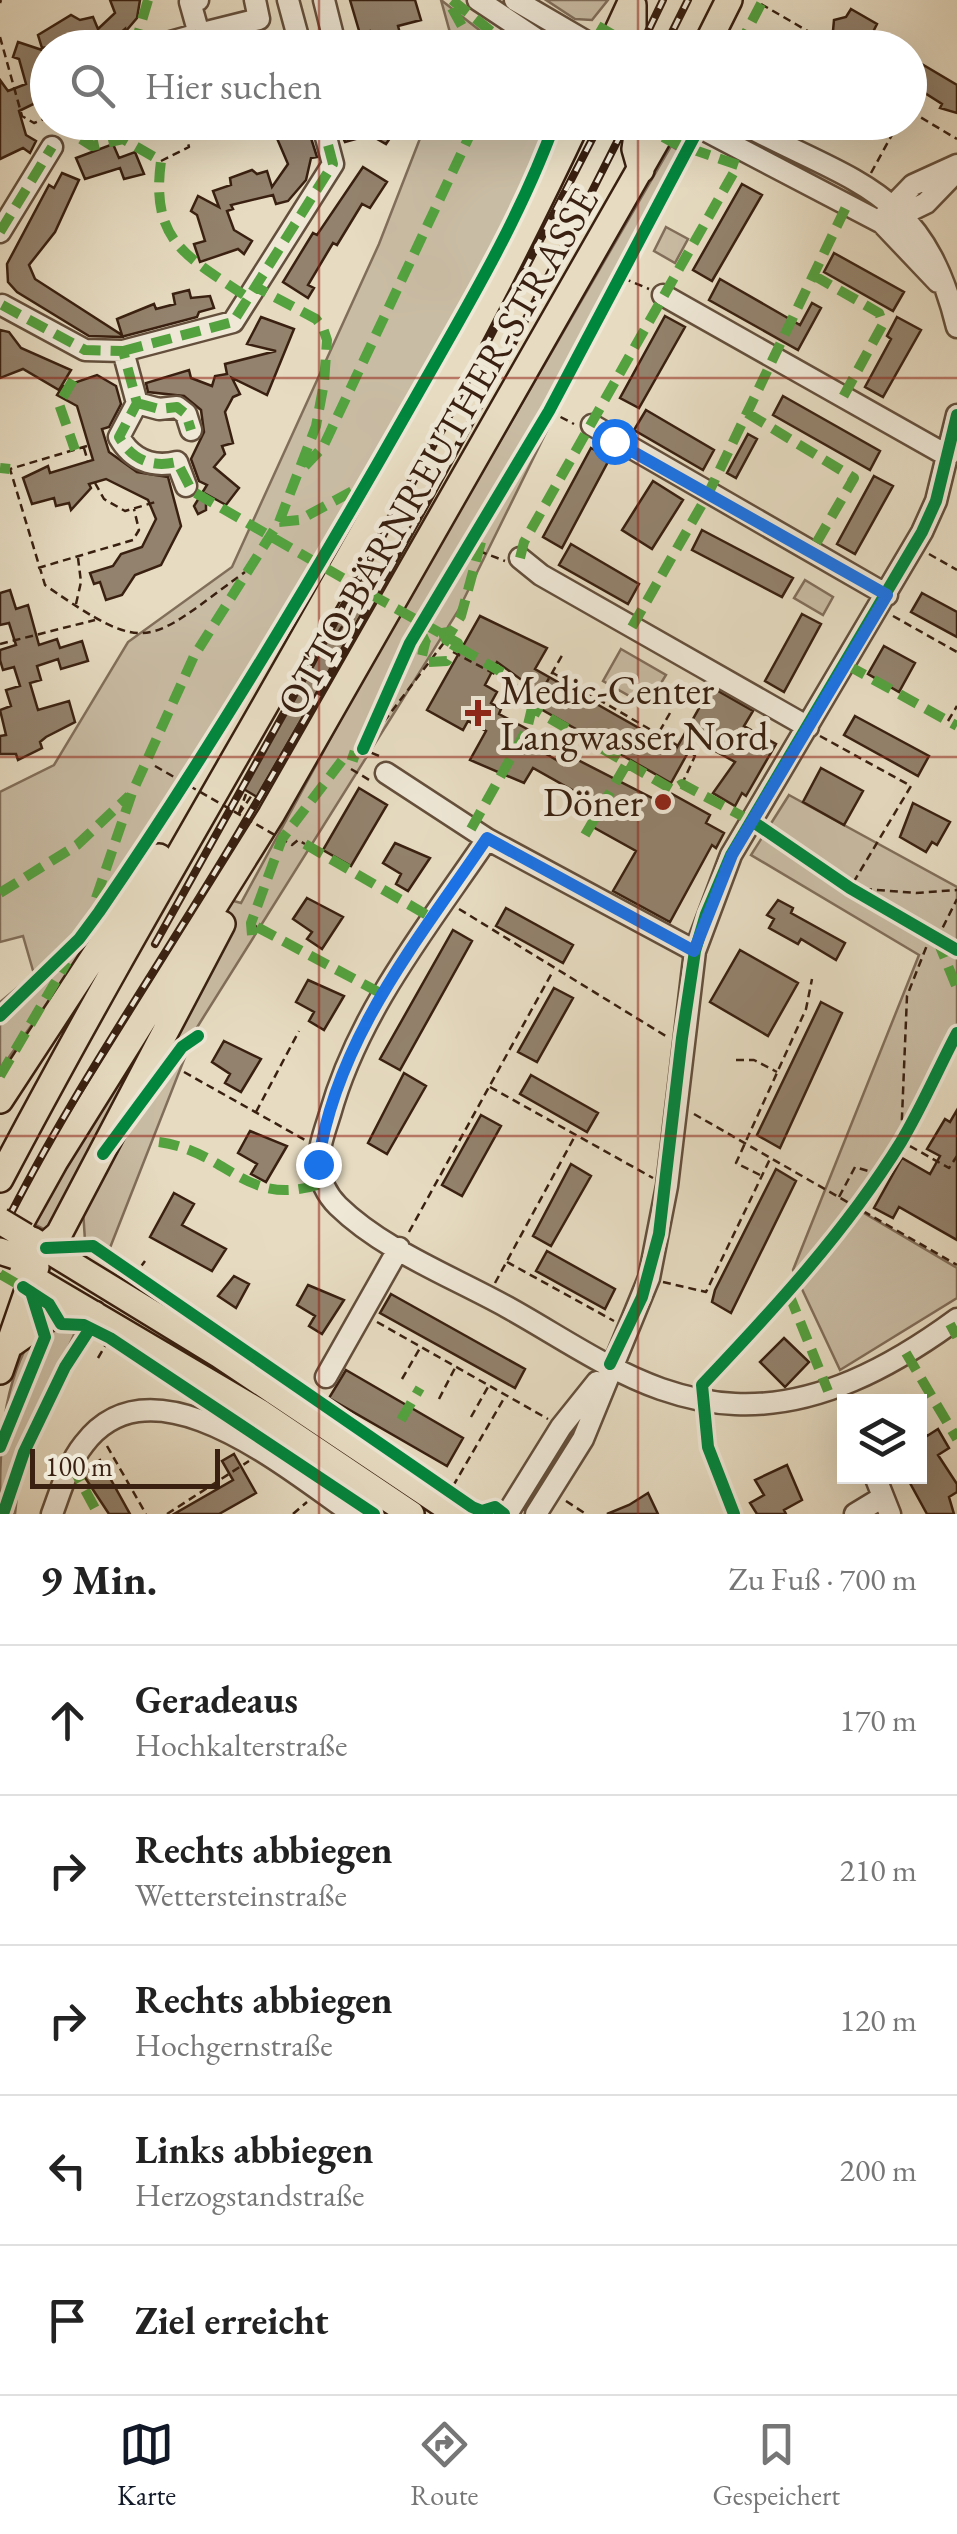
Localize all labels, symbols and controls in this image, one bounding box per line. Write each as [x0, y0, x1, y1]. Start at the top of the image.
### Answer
search box [30, 30, 927, 140]
icon: search [65, 58, 120, 113]
text: Hier suchen [145, 61, 322, 110]
street label: OTTO-BÄRNREUTHER-STRASSE [264, 178, 610, 724]
route start [592, 419, 638, 465]
place label: Medic-Center Langwasser Nord [500, 664, 769, 762]
marker: Medic-Center Langwasser Nord [465, 700, 491, 726]
place label: Döner [543, 776, 644, 828]
marker: Döner [652, 791, 674, 813]
route end [296, 1142, 342, 1188]
map controls [837, 1394, 927, 1484]
button: layers [837, 1394, 927, 1484]
scale bar [30, 1444, 220, 1488]
text: 100 m [45, 1448, 113, 1484]
text: 9 Min. [40, 1552, 157, 1607]
text: Zu Fuß · 700 m [728, 1558, 917, 1600]
text: Geradeaus [135, 1675, 298, 1724]
icon: ahead [40, 1693, 95, 1748]
text: 170 m [840, 1699, 917, 1741]
text: Hochkalterstraße [135, 1724, 347, 1766]
text: Rechts abbiegen [135, 1825, 393, 1874]
icon: right [40, 1843, 95, 1898]
text: 210 m [840, 1849, 917, 1891]
text: Wettersteinstraße [135, 1874, 347, 1916]
text: Rechts abbiegen [135, 1975, 393, 2024]
icon: right [40, 1993, 95, 2048]
text: 120 m [840, 1999, 917, 2041]
text: Hochgernstraße [135, 2024, 333, 2066]
text: Links abbiegen [135, 2125, 373, 2174]
icon: left [40, 2143, 95, 2198]
text: 200 m [840, 2149, 917, 2191]
text: Herzogstandstraße [135, 2174, 365, 2216]
icon: arrive [40, 2293, 95, 2348]
text: Ziel erreicht [135, 2296, 329, 2345]
tab: Karte [117, 2417, 176, 2513]
tab: Route [410, 2417, 479, 2513]
tab: Gespeichert [712, 2417, 840, 2513]

